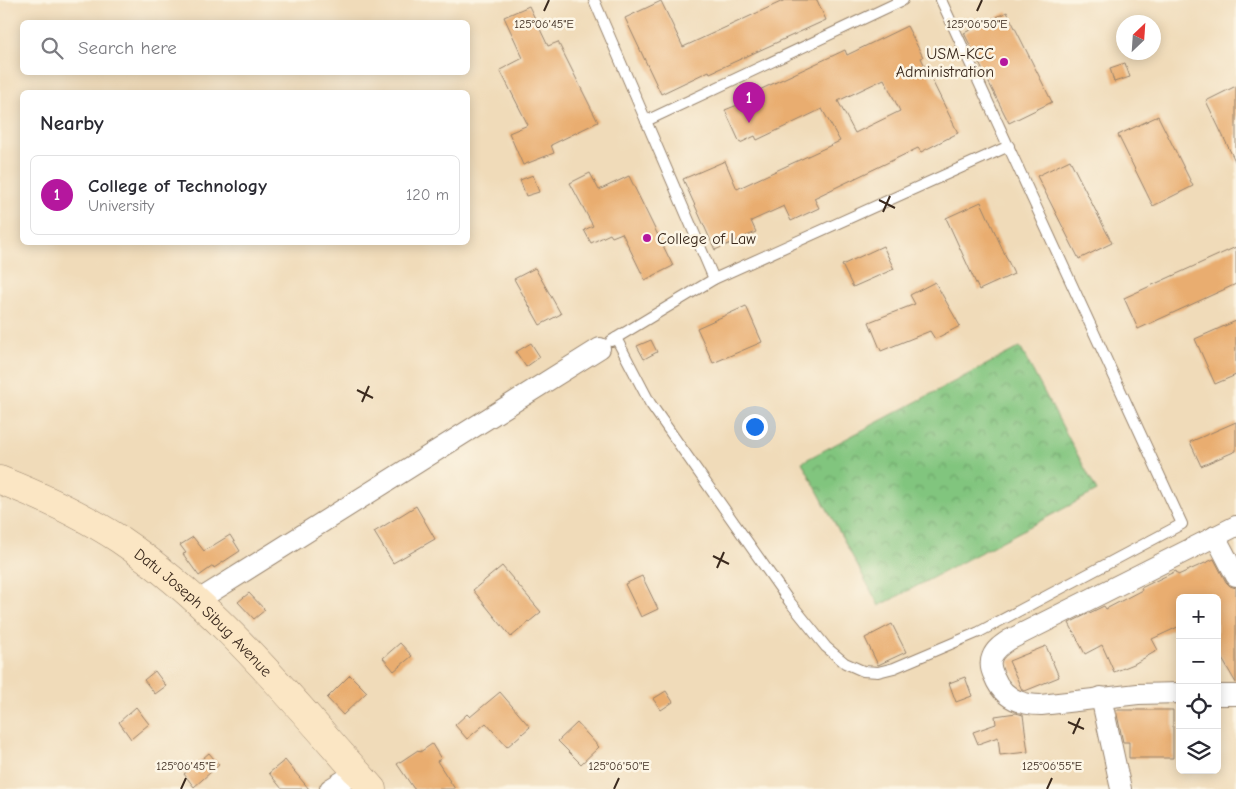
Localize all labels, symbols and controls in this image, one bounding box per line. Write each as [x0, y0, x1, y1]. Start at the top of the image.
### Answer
north arrow [1116, 15, 1161, 60]
text: 125°06'45"E [514, 17, 574, 31]
text: 125°06'50"E [946, 17, 1008, 31]
search box [20, 20, 470, 75]
icon: search [38, 34, 66, 62]
text: Search here [78, 37, 177, 59]
place label: USM-KCC Administration [896, 45, 994, 81]
marker: USM-KCC Administration [998, 56, 1010, 68]
pin: 1 [733, 82, 765, 123]
text: Nearby [40, 111, 104, 135]
text: College of Technology [88, 175, 267, 197]
text: 1 [54, 186, 60, 204]
text: 120 m [406, 186, 449, 204]
text: University [88, 197, 154, 215]
place label: College of Law [657, 230, 756, 248]
marker: College of Law [641, 232, 653, 244]
your location [742, 414, 768, 440]
street label: Datu Joseph Sibug Avenue [131, 545, 275, 681]
map controls [1176, 594, 1221, 774]
button: + [1176, 594, 1221, 639]
button: − [1176, 639, 1221, 684]
button: locate [1176, 684, 1221, 729]
button: layers [1176, 729, 1221, 774]
text: 125°06'45"E [156, 759, 216, 773]
text: 125°06'50"E [588, 759, 650, 773]
text: 125°06'55"E [1022, 759, 1082, 773]

